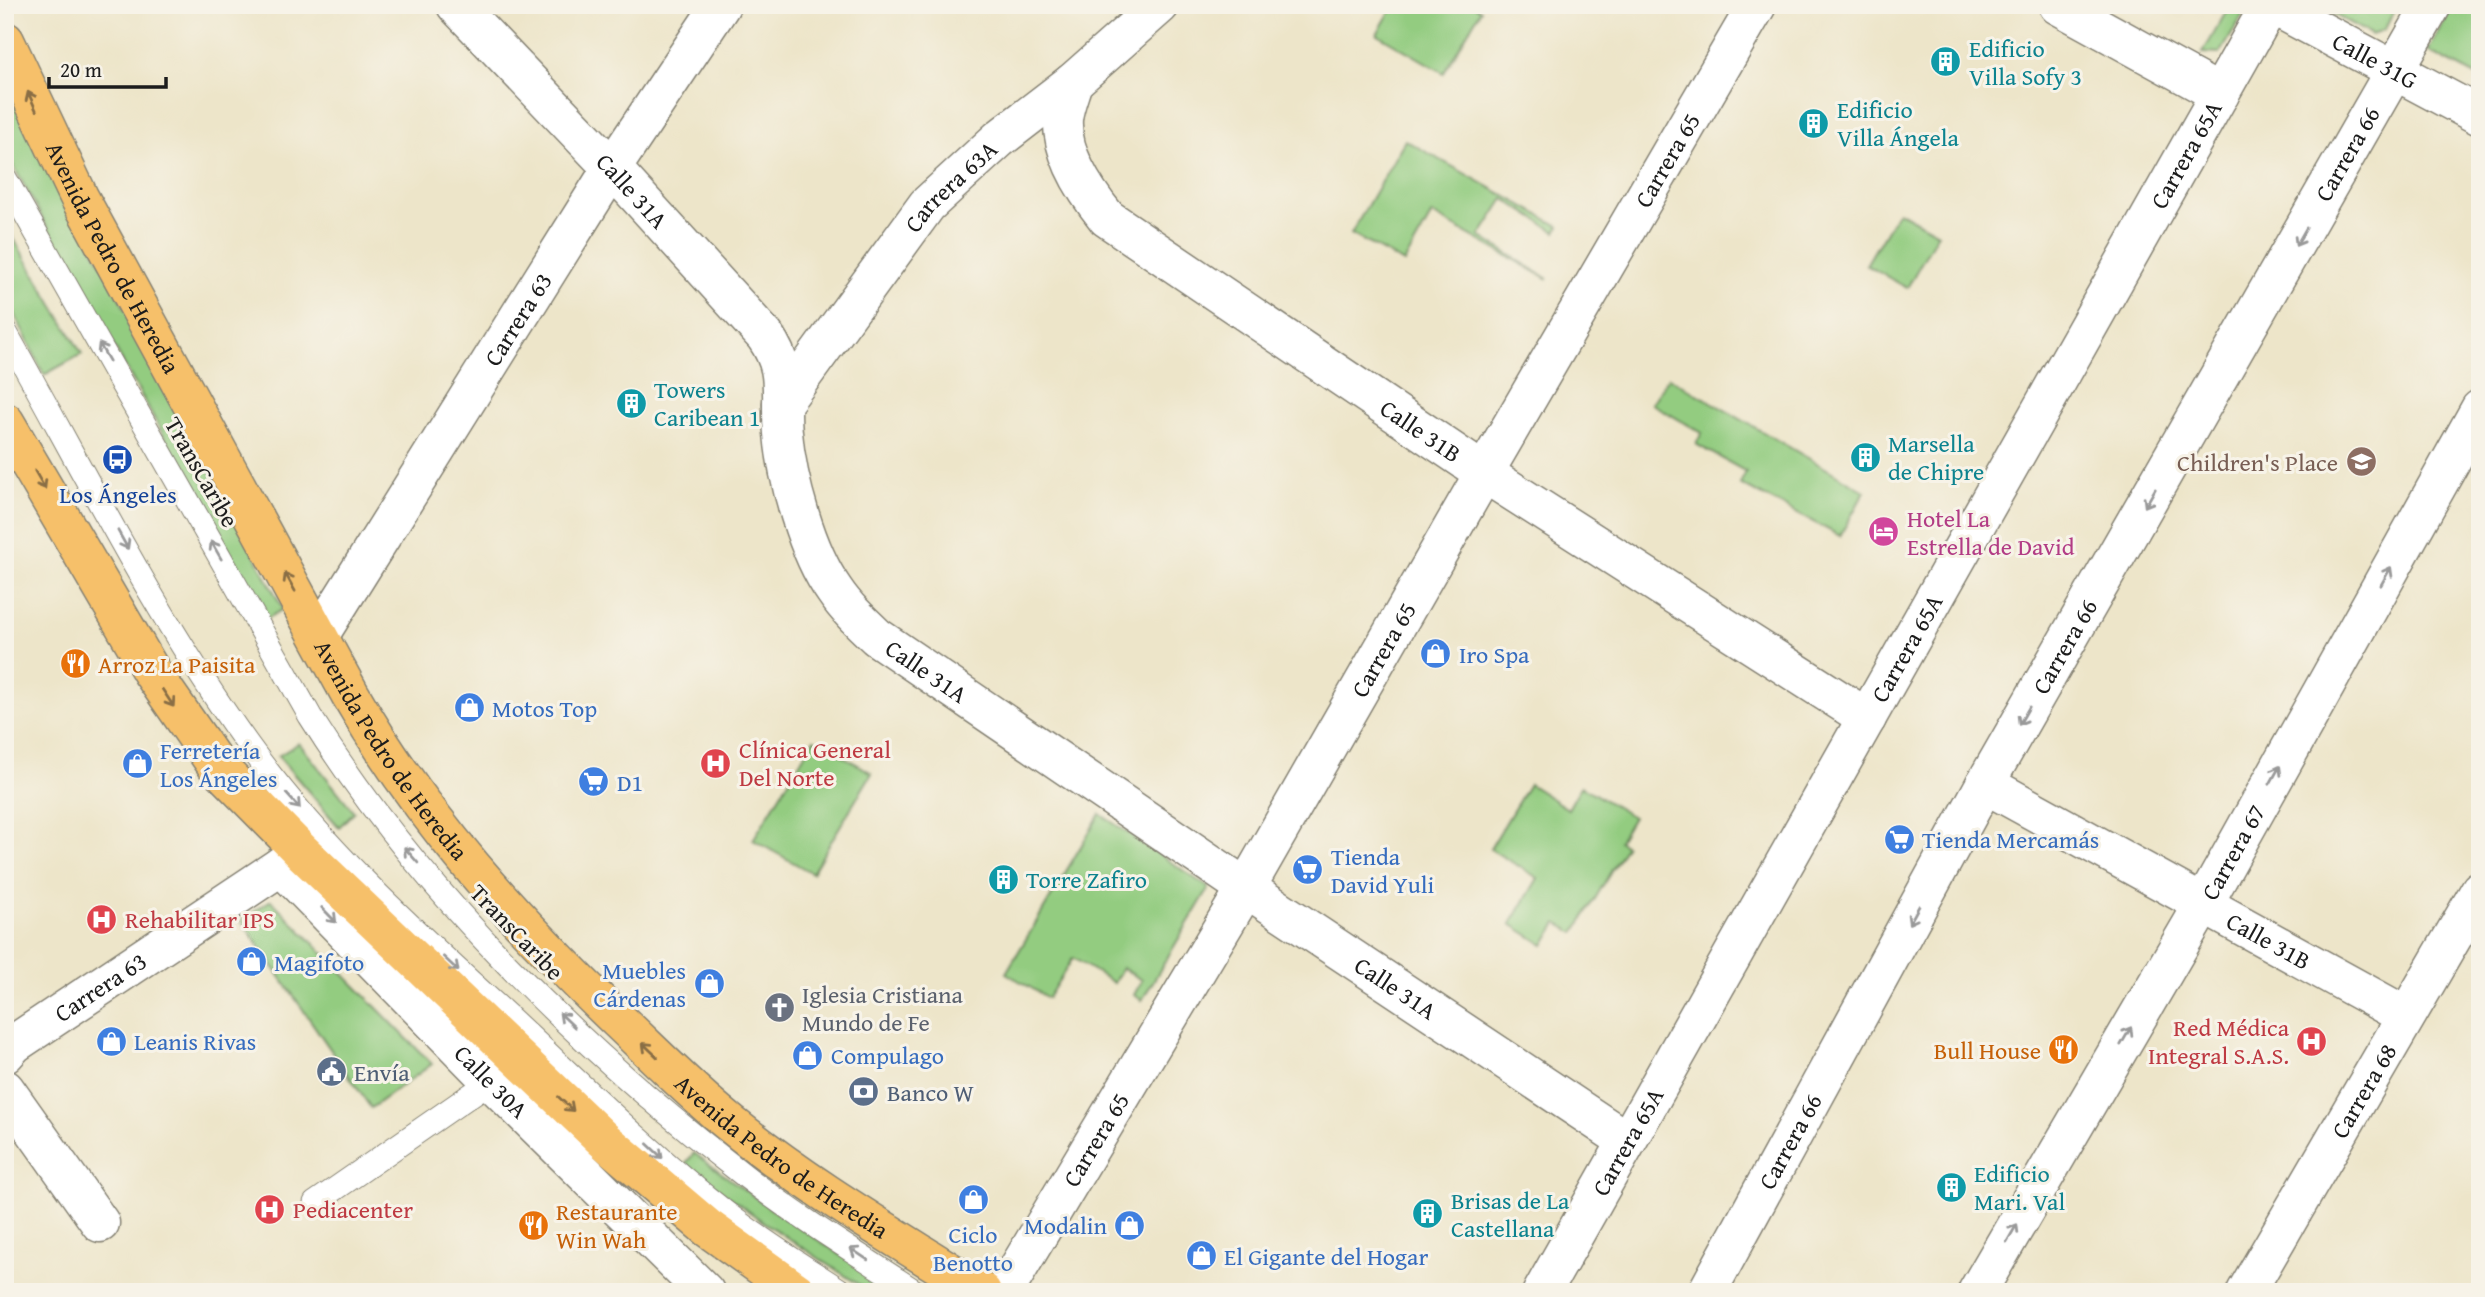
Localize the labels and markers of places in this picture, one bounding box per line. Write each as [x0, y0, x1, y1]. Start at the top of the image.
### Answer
place label: Edificio Villa Sofy 3 [1969, 31, 2082, 94]
building icon: Edificio Villa Sofy 3 [1929, 45, 1963, 79]
place label: Edificio Villa Ángela [1837, 92, 1960, 155]
building icon: Edificio Villa Ángela [1797, 106, 1831, 140]
place label: Towers Caribean 1 [654, 372, 760, 435]
building icon: Towers Caribean 1 [614, 386, 648, 420]
place label: Marsella de Chipre [1888, 426, 1984, 489]
building icon: Marsella de Chipre [1848, 440, 1882, 474]
bus stop icon: Los Ángeles [101, 443, 135, 477]
place label: Children's Place [2177, 445, 2338, 480]
school or university icon: Children's Place [2344, 445, 2378, 479]
place label: Los Ángeles [59, 477, 177, 512]
place label: Hotel La Estrella de David [1907, 501, 2075, 564]
hotel icon: Hotel La Estrella de David [1867, 515, 1901, 549]
shop icon: Iro Spa [1419, 637, 1453, 671]
place label: Iro Spa [1459, 637, 1530, 672]
restaurant icon: Arroz La Paisita [58, 647, 92, 681]
place label: Arroz La Paisita [98, 647, 256, 682]
shop icon: Motos Top [452, 691, 486, 725]
place label: Motos Top [492, 691, 597, 726]
place label: Clínica General Del Norte [739, 732, 891, 795]
place label: Ferretería Los Ángeles [160, 733, 278, 796]
hospital icon: Clínica General Del Norte [699, 746, 733, 780]
shop icon: Ferretería Los Ángeles [120, 747, 154, 781]
supermarket icon: D1 [577, 765, 611, 799]
place label: D1 [617, 765, 643, 800]
supermarket icon: Tienda Mercamás [1882, 822, 1916, 856]
place label: Tienda Mercamás [1922, 822, 2099, 857]
place label: Tienda David Yuli [1331, 839, 1434, 902]
supermarket icon: Tienda David Yuli [1291, 853, 1325, 887]
building icon: Torre Zafiro [986, 862, 1020, 896]
place label: Torre Zafiro [1026, 862, 1147, 897]
hospital icon: Rehabilitar IPS [85, 902, 119, 936]
place label: Rehabilitar IPS [125, 902, 275, 937]
shop icon: Magifoto [234, 945, 268, 979]
place label: Magifoto [274, 945, 364, 980]
place label: Muebles Cárdenas [594, 953, 686, 1016]
shop icon: Muebles Cárdenas [692, 967, 726, 1001]
place label: Iglesia Cristiana Mundo de Fe [802, 977, 963, 1040]
church icon: Iglesia Cristiana Mundo de Fe [762, 991, 796, 1025]
place label: Red Médica Integral S.A.S. [2148, 1010, 2290, 1073]
shop icon: Leanis Rivas [94, 1024, 128, 1058]
place label: Leanis Rivas [134, 1024, 256, 1059]
hospital icon: Red Médica Integral S.A.S. [2295, 1024, 2329, 1058]
place label: Bull House [1934, 1033, 2041, 1068]
restaurant icon: Bull House [2047, 1033, 2081, 1067]
shop icon: Compulago [791, 1038, 825, 1072]
place label: Compulago [831, 1038, 944, 1073]
public building icon: Envía [314, 1055, 348, 1089]
place label: Envía [354, 1055, 410, 1090]
bank icon: Banco W [847, 1075, 881, 1109]
place label: Banco W [887, 1075, 975, 1110]
place label: Edificio Mari. Val [1974, 1156, 2065, 1219]
building icon: Edificio Mari. Val [1934, 1170, 1968, 1204]
shop icon: Ciclo Benotto [956, 1183, 990, 1217]
place label: Brisas de La Castellana [1451, 1183, 1570, 1246]
hospital icon: Pediacenter [253, 1192, 287, 1226]
place label: Pediacenter [293, 1192, 413, 1227]
place label: Restaurante Win Wah [556, 1194, 678, 1257]
building icon: Brisas de La Castellana [1411, 1197, 1445, 1231]
restaurant icon: Restaurante Win Wah [516, 1208, 550, 1242]
place label: Modalin [1024, 1208, 1108, 1243]
shop icon: Modalin [1113, 1208, 1147, 1242]
place label: Ciclo Benotto [933, 1217, 1013, 1280]
shop icon: El Gigante del Hogar [1184, 1239, 1218, 1273]
place label: El Gigante del Hogar [1224, 1239, 1428, 1274]

